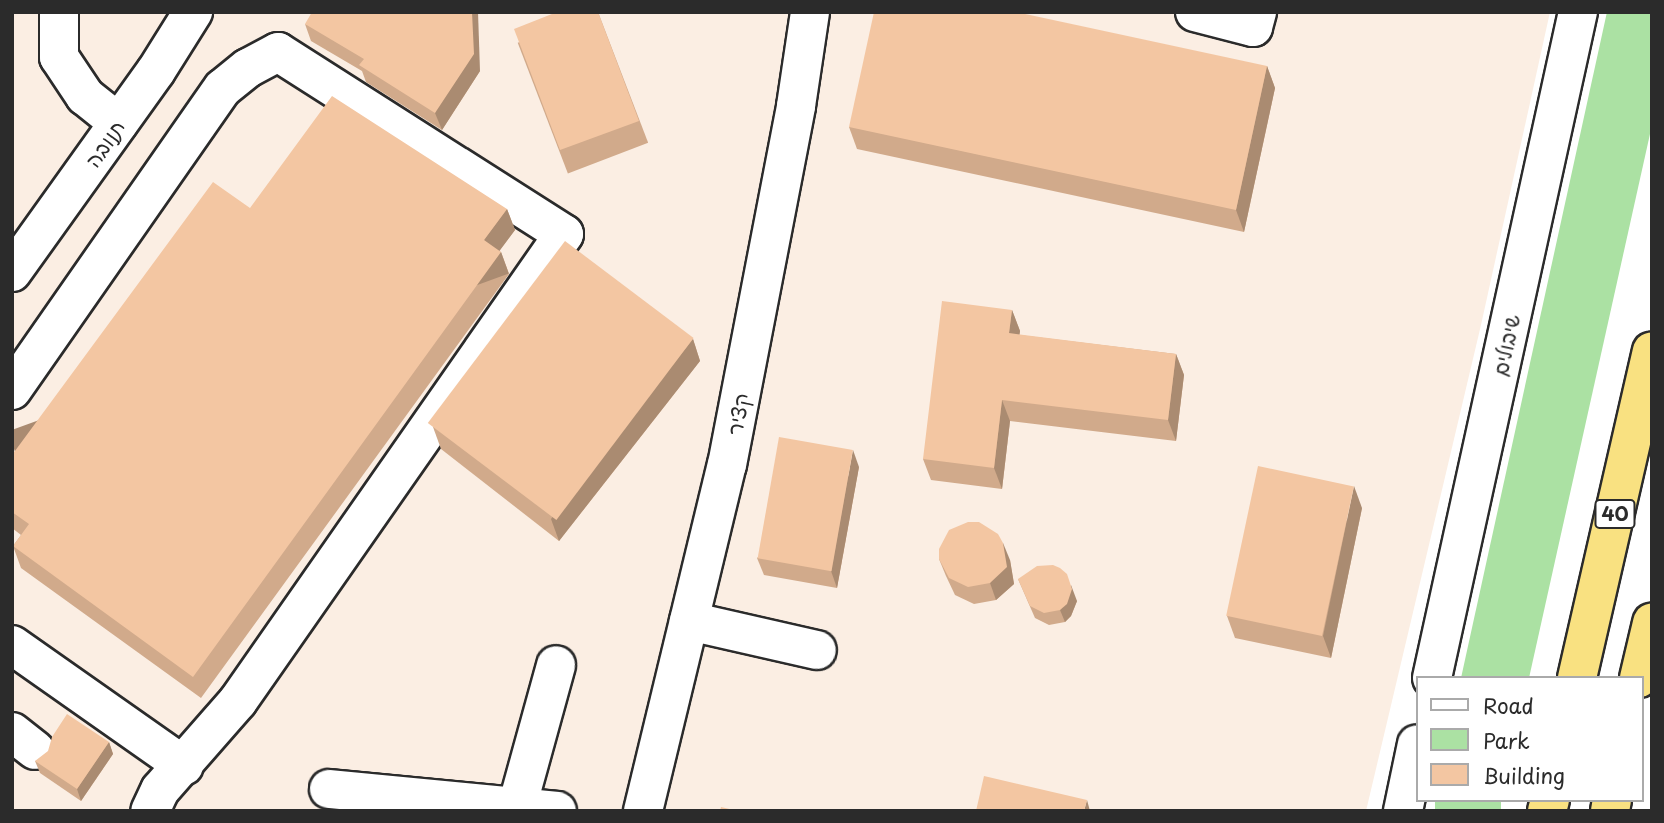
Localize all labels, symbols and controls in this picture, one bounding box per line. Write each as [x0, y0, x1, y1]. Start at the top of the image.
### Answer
street label: תנובה [79, 114, 129, 172]
street label: שיבולים [1486, 312, 1524, 378]
street label: קציר [721, 391, 753, 437]
road number: 40 [1594, 499, 1636, 530]
legend [1416, 676, 1643, 802]
text: Road [1483, 689, 1534, 721]
text: Park [1483, 724, 1530, 756]
text: Building [1483, 759, 1565, 791]

